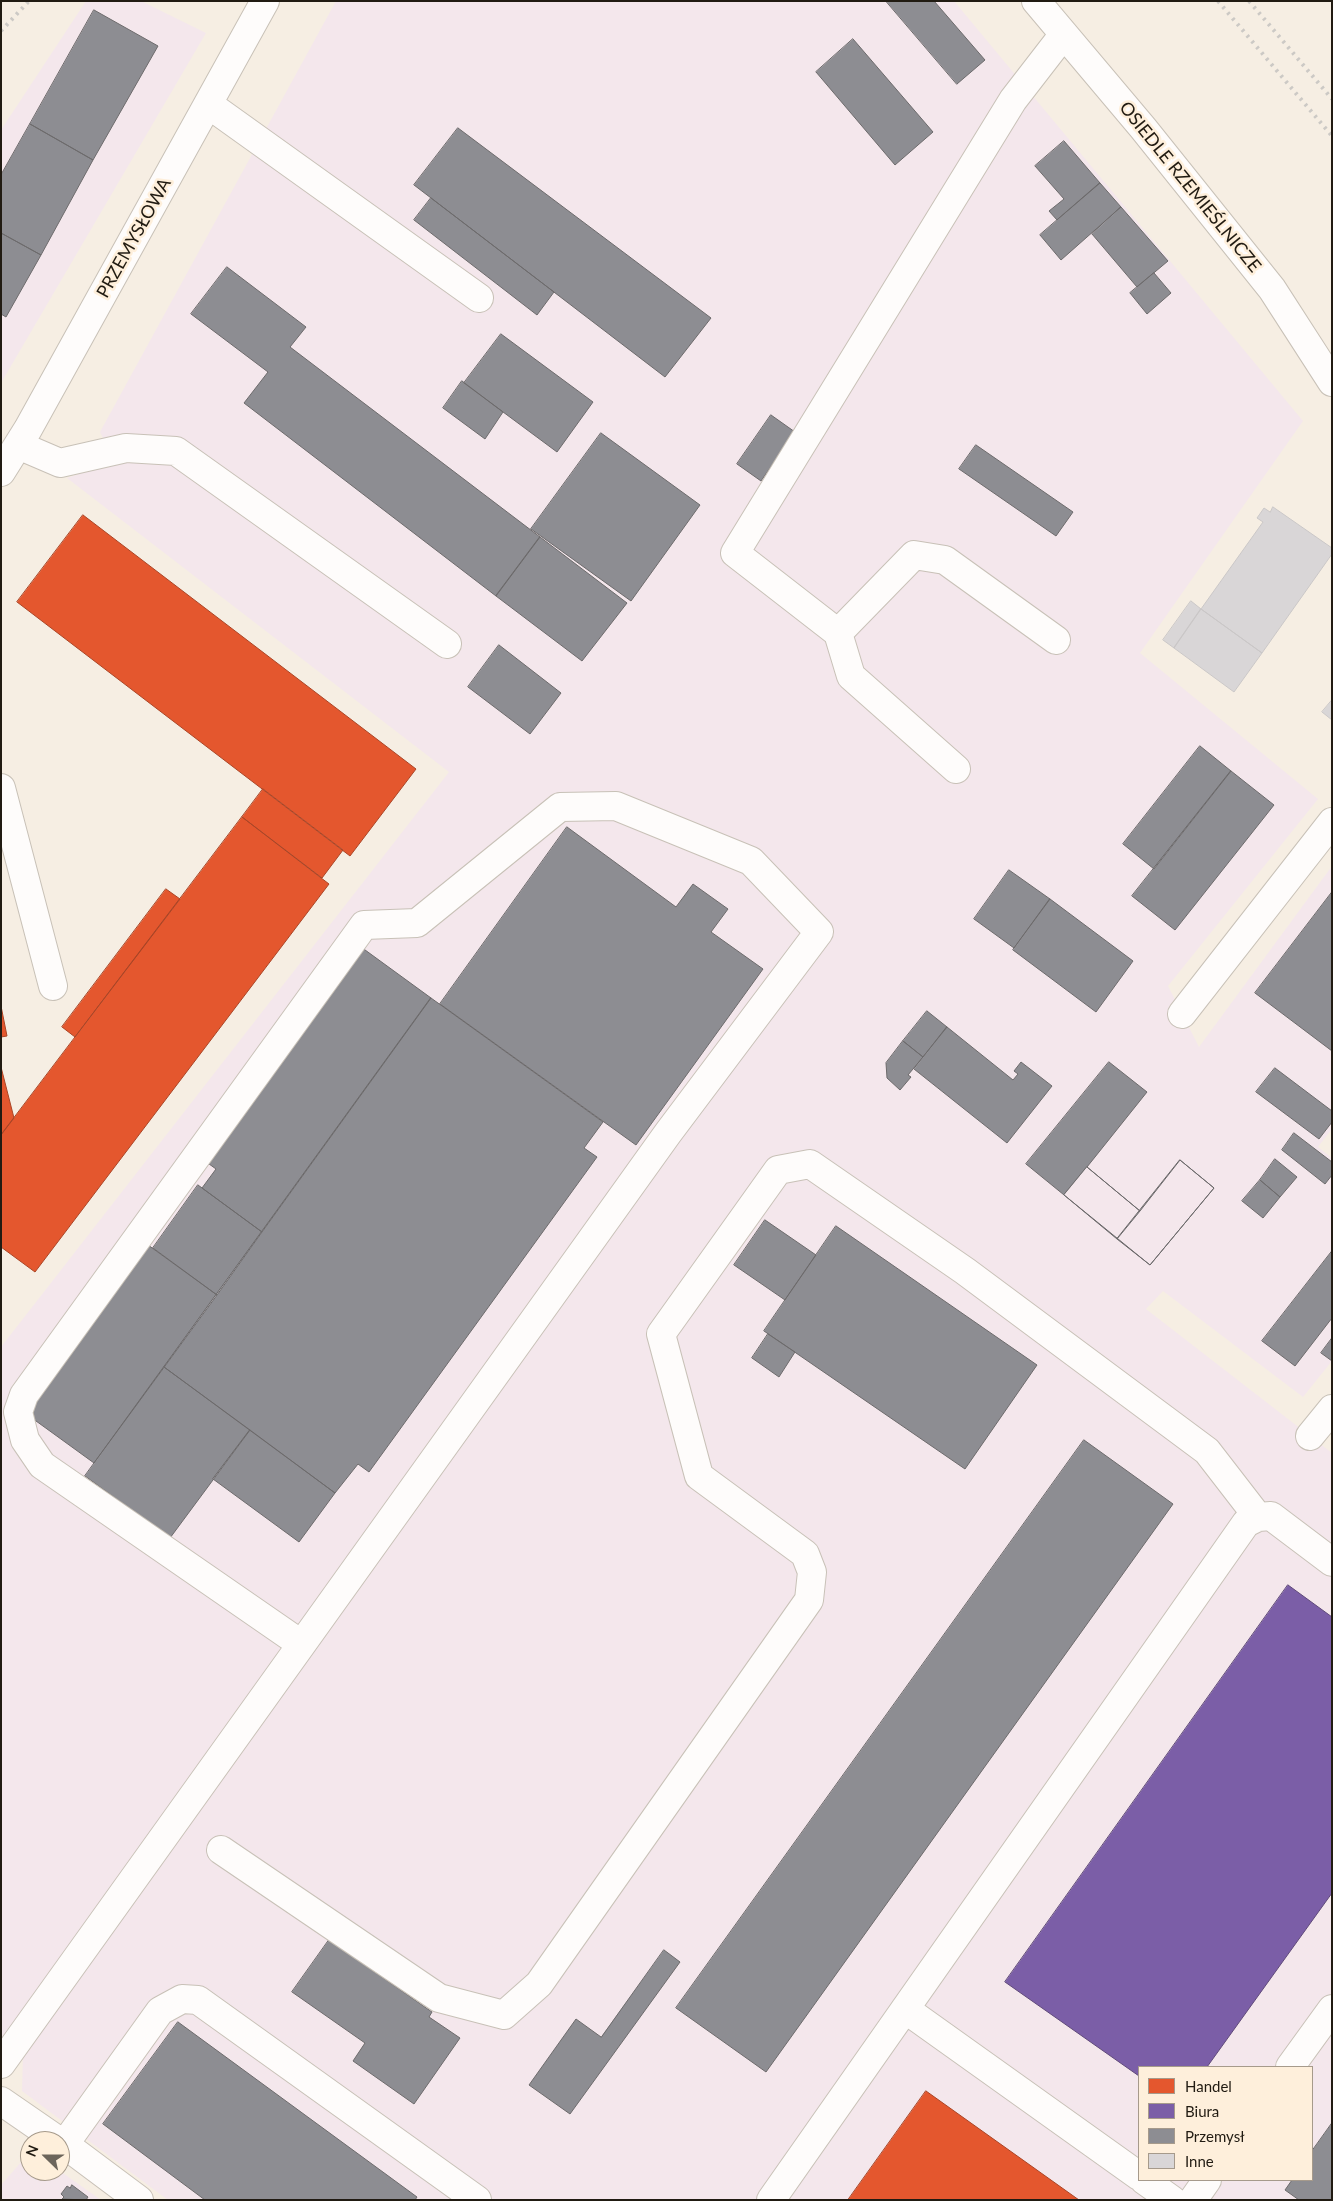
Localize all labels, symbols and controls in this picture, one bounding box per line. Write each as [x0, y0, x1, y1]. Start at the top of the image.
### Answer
street label: OSIEDLE RZEMIEŚLNICZE [1115, 97, 1265, 277]
street label: PRZEMYSŁOWA [92, 174, 176, 302]
legend [1138, 2066, 1313, 2181]
text: Handel [1185, 2077, 1232, 2095]
text: Biura [1185, 2102, 1219, 2120]
text: Przemysł [1185, 2127, 1245, 2145]
north arrow [20, 2131, 70, 2181]
text: N [22, 2142, 41, 2159]
text: Inne [1185, 2152, 1214, 2170]

